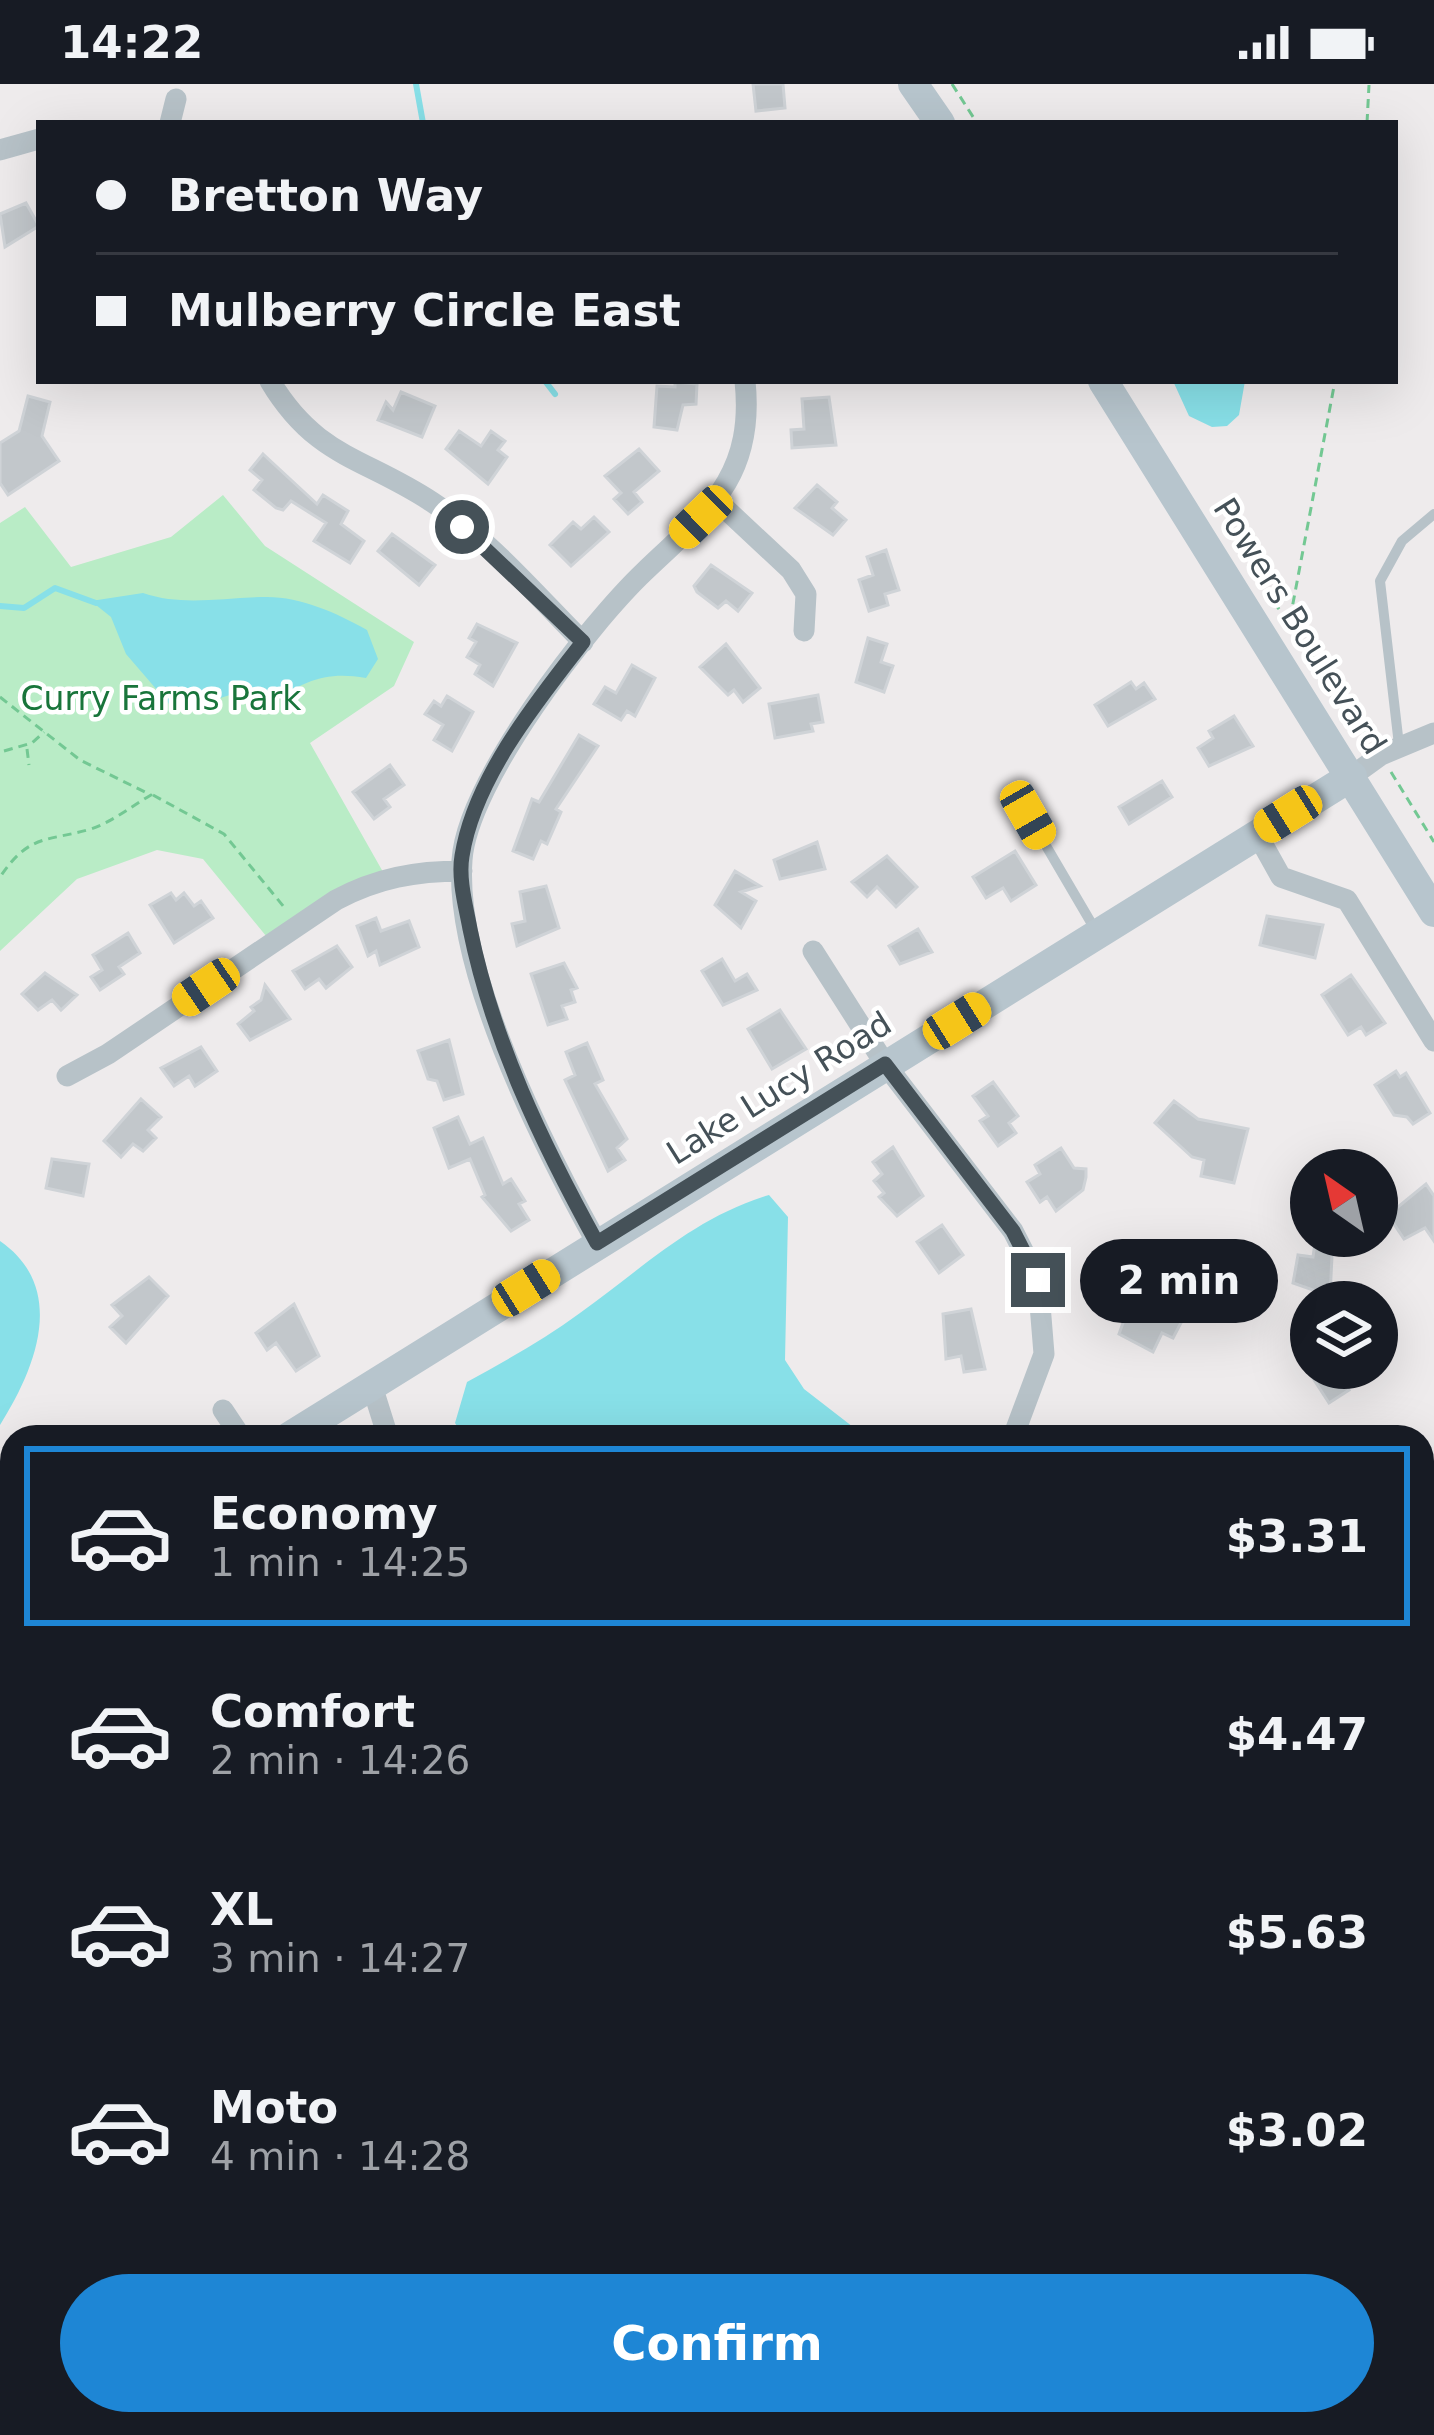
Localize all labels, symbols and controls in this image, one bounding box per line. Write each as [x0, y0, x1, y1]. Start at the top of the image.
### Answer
text: 14:22 [60, 16, 203, 69]
text: Bretton Way [168, 169, 483, 222]
text: Mulberry Circle East [168, 284, 681, 337]
car [663, 479, 739, 555]
street label: Powers Boulevard [1205, 491, 1395, 761]
route start [435, 500, 489, 554]
park label: Curry Farms Park [21, 679, 302, 718]
car [994, 775, 1062, 855]
car [1248, 780, 1328, 848]
car [166, 952, 246, 1022]
car [917, 987, 997, 1055]
street label: Lake Lucy Road [660, 1003, 898, 1173]
north arrow [1290, 1149, 1398, 1257]
map controls [1290, 1149, 1398, 1389]
callout: 2 min [1080, 1238, 1278, 1322]
route end [1011, 1253, 1065, 1307]
car [486, 1254, 566, 1322]
text: 2 min [1118, 1258, 1240, 1303]
button: layers [1290, 1281, 1398, 1389]
icon: car [66, 1482, 174, 1590]
text: Economy [210, 1487, 438, 1540]
text: $3.31 [1226, 1510, 1368, 1563]
text: 1 min · 14:25 [210, 1540, 470, 1585]
icon: car [66, 1680, 174, 1788]
text: Comfort [210, 1685, 415, 1738]
text: $4.47 [1226, 1708, 1368, 1761]
text: 2 min · 14:26 [210, 1738, 470, 1783]
icon: car [66, 1878, 174, 1986]
text: XL [210, 1883, 273, 1936]
text: $5.63 [1226, 1906, 1368, 1959]
text: 3 min · 14:27 [210, 1936, 470, 1981]
icon: car [66, 2076, 174, 2184]
text: Moto [210, 2081, 338, 2134]
text: $3.02 [1226, 2104, 1368, 2157]
text: 4 min · 14:28 [210, 2134, 470, 2179]
button: Confirm [60, 2274, 1374, 2412]

